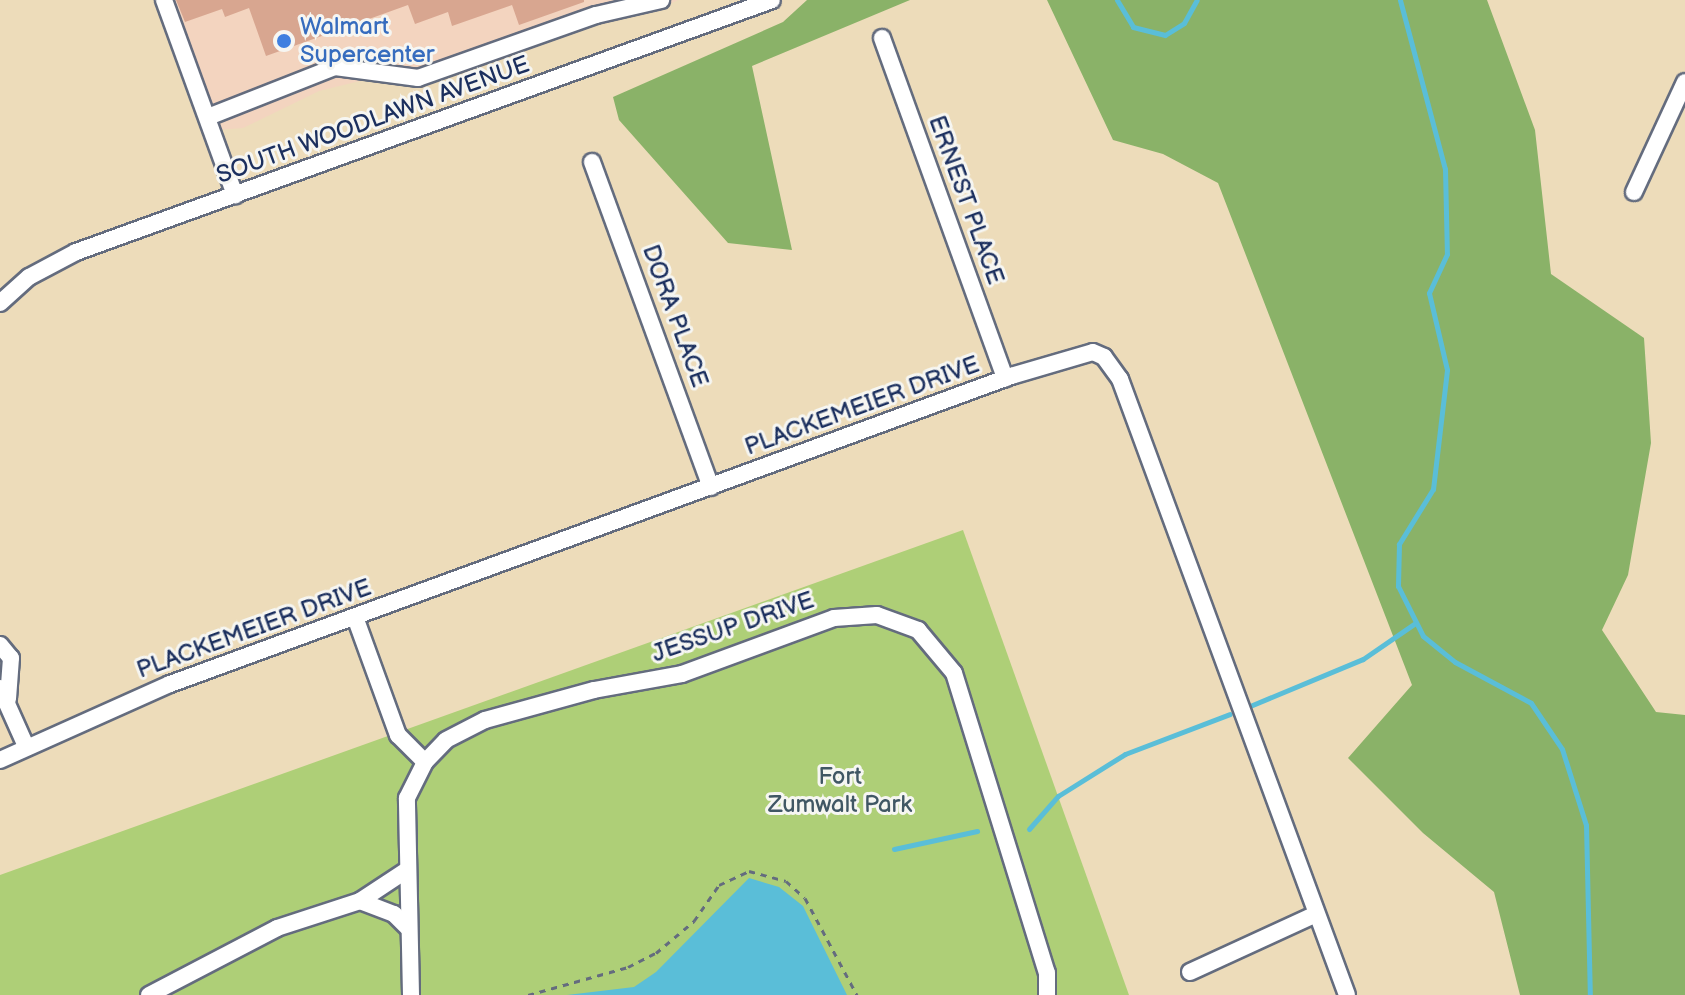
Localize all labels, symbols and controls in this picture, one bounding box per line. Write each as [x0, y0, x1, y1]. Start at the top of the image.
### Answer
place label: Walmart Supercenter [300, 13, 434, 69]
marker: Walmart Supercenter [275, 32, 293, 50]
street label: SOUTH WOODLAWN AVENUE [212, 50, 534, 190]
street label: ERNEST PLACE [922, 112, 1010, 288]
street label: DORA PLACE [636, 241, 714, 391]
street label: PLACKEMEIER DRIVE [741, 350, 983, 462]
street label: PLACKEMEIER DRIVE [133, 573, 375, 685]
street label: JESSUP DRIVE [648, 586, 818, 668]
park label: Fort Zumwalt Park [768, 763, 912, 819]

